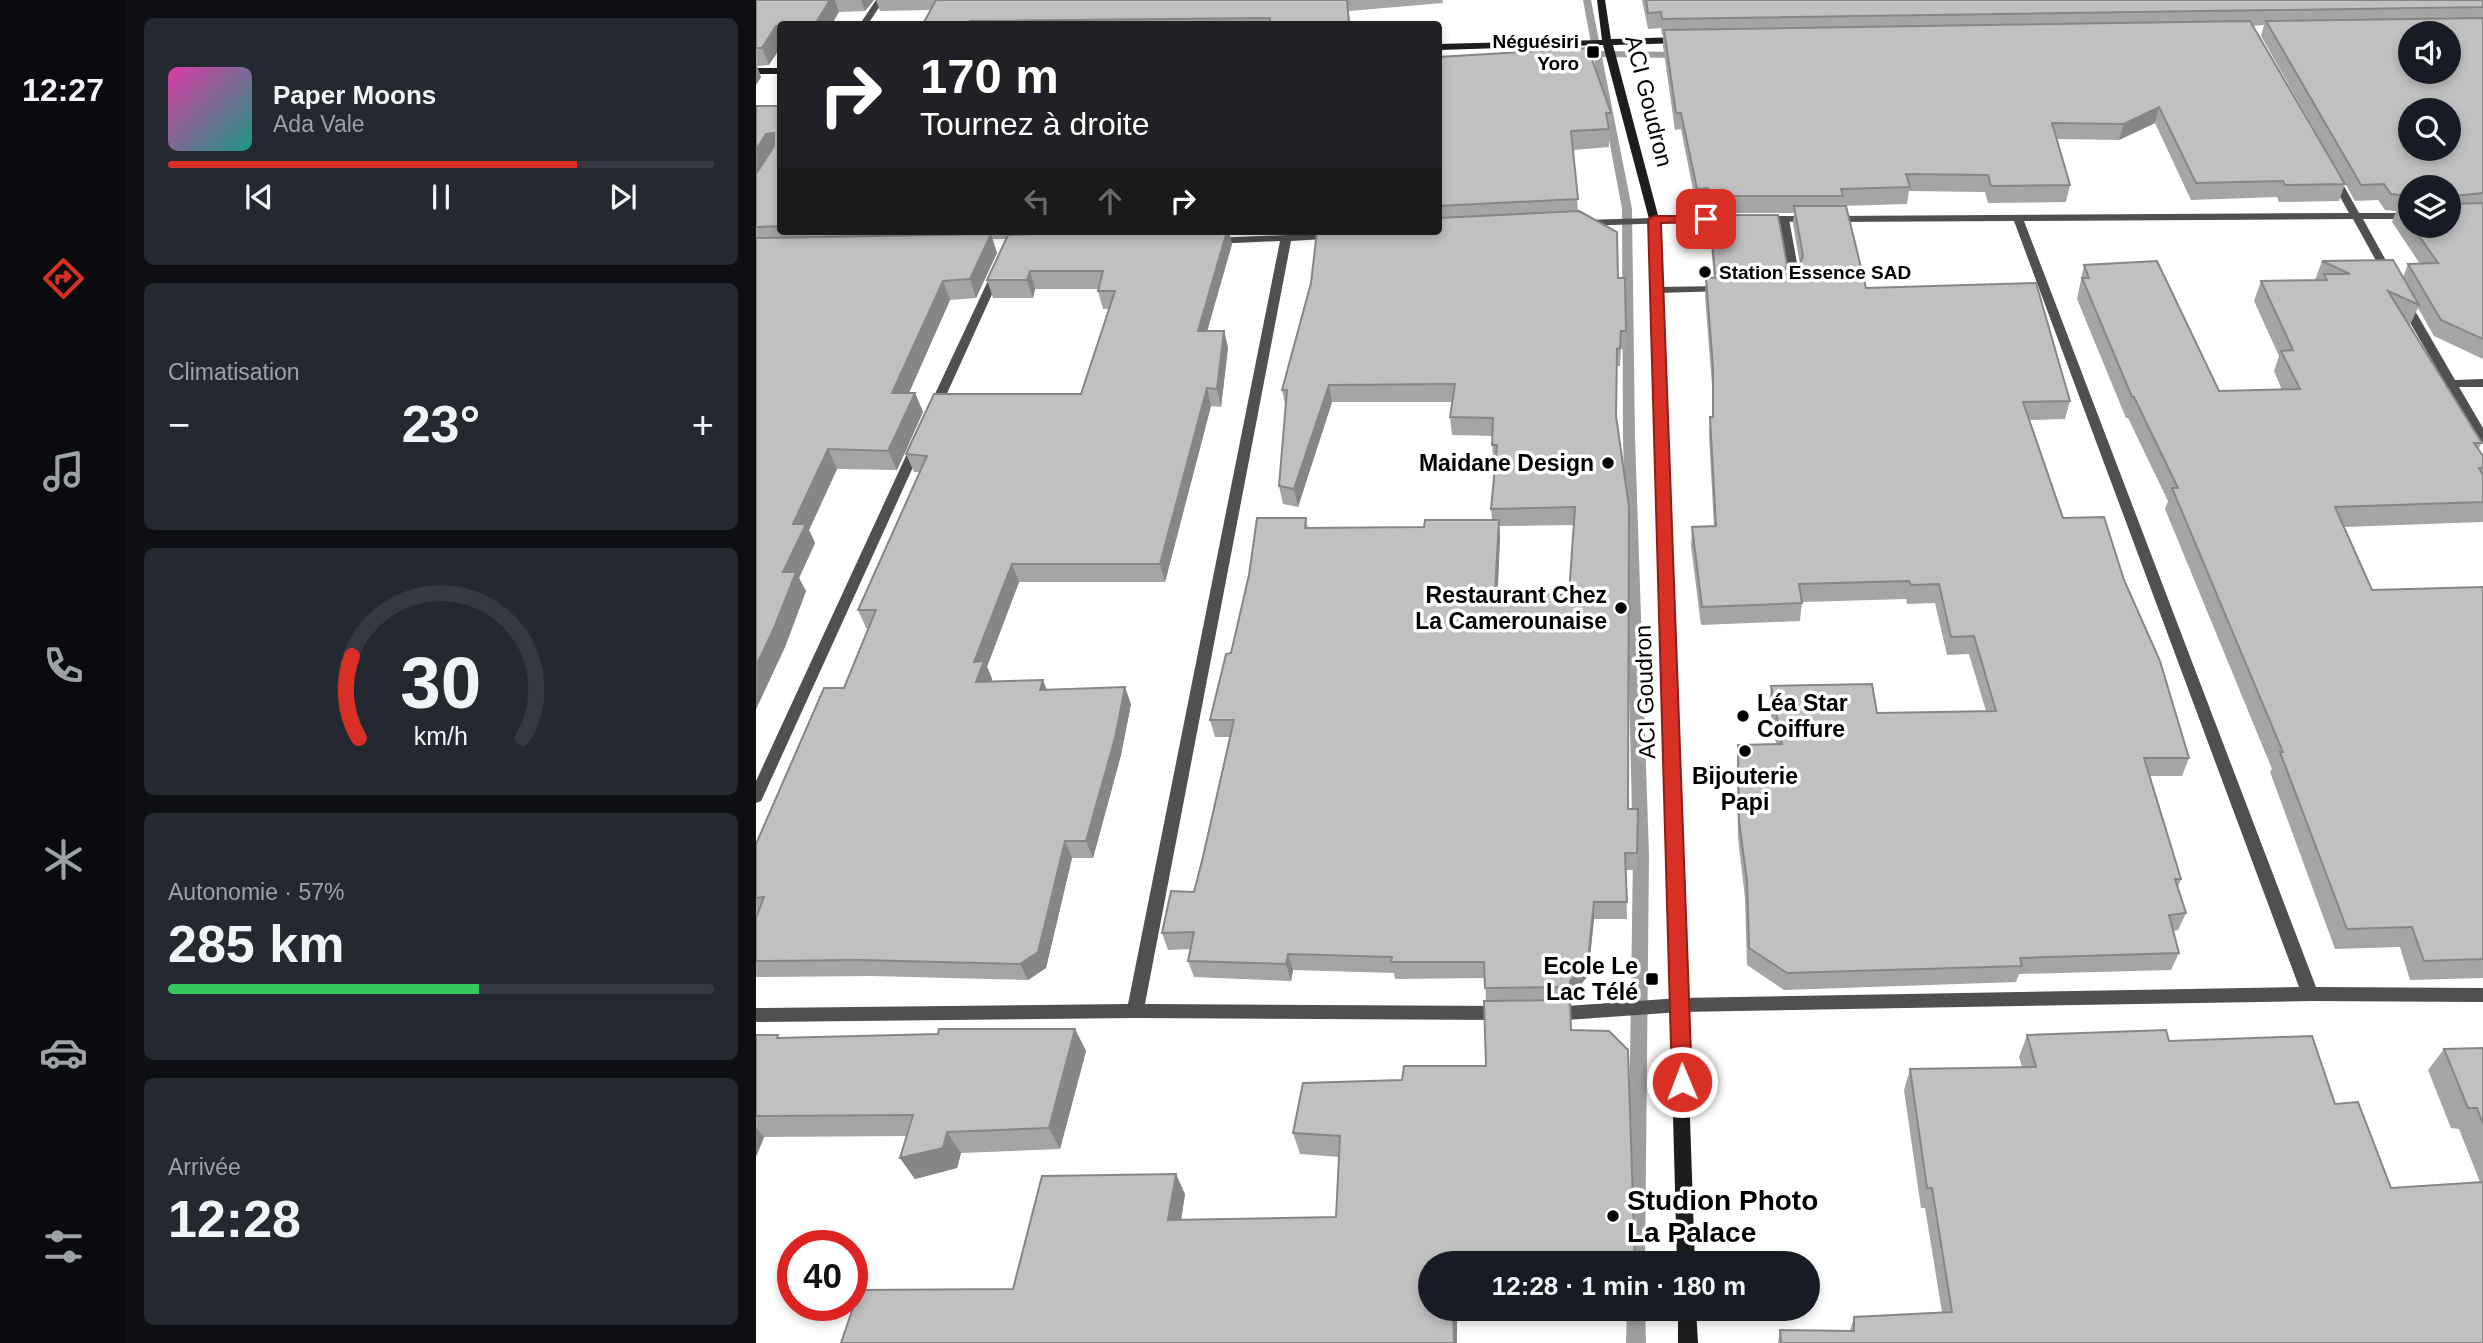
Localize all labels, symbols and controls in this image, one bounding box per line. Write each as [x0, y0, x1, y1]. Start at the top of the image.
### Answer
map controls [2398, 21, 2461, 238]
button: sound [2398, 21, 2461, 84]
place label: Néguésiri Yoro [1492, 31, 1579, 74]
street label: ACI Goudron [1620, 33, 1678, 169]
marker: Néguésiri Yoro [1585, 44, 1601, 60]
icon: right [805, 49, 896, 140]
text: 170 m [920, 49, 1059, 103]
text: 12:27 [22, 72, 104, 108]
text: Paper Moons [273, 80, 436, 110]
button: search [2398, 98, 2461, 161]
text: Tournez à droite [920, 106, 1149, 142]
text: Ada Vale [273, 111, 365, 137]
button: layers [2398, 175, 2461, 238]
icon: previous [240, 178, 278, 216]
icon: pause [422, 178, 460, 216]
icon: next [604, 178, 642, 216]
icon: left [1018, 182, 1056, 220]
icon: ahead [1091, 182, 1129, 220]
icon: right [1164, 182, 1202, 220]
pin [1676, 189, 1736, 249]
icon: arrive [1687, 200, 1725, 238]
icon: directions [39, 254, 88, 303]
place label: Station Essence SAD [1719, 262, 1911, 283]
marker: Station Essence SAD [1697, 264, 1713, 280]
text: Climatisation [168, 359, 300, 385]
text: 23° [402, 395, 480, 453]
text: − [168, 404, 190, 446]
text: + [692, 404, 714, 446]
icon: music [39, 447, 88, 496]
place label: Maidane Design [1419, 450, 1594, 476]
marker: Maidane Design [1600, 455, 1616, 471]
place label: Restaurant Chez La Camerounaise [1415, 582, 1607, 634]
marker: Restaurant Chez La Camerounaise [1613, 600, 1629, 616]
street label: ACI Goudron [1630, 624, 1660, 760]
icon: phone [39, 641, 88, 690]
text: 30 [401, 642, 481, 723]
place label: Léa Star Coiffure [1757, 690, 1848, 742]
marker: Léa Star Coiffure [1735, 708, 1751, 724]
text: km/h [414, 721, 468, 749]
marker: Bijouterie Papi [1737, 743, 1753, 759]
place label: Bijouterie Papi [1692, 763, 1798, 815]
icon: climate [39, 835, 88, 884]
text: Autonomie · 57% [168, 879, 344, 905]
text: 285 km [168, 915, 344, 973]
place label: Ecole Le Lac Télé [1543, 953, 1638, 1005]
marker: Ecole Le Lac Télé [1644, 971, 1660, 987]
icon: car [39, 1028, 88, 1077]
position arrow [1645, 1045, 1719, 1119]
text: Arrivée [168, 1154, 241, 1180]
place label: Studion Photo La Palace [1627, 1185, 1818, 1248]
text: 12:28 [168, 1190, 301, 1248]
marker: Studion Photo La Palace [1605, 1208, 1621, 1224]
icon: filters [39, 1222, 88, 1271]
speed limit sign: 40 [777, 1230, 868, 1321]
text: 12:28 · 1 min · 180 m [1492, 1271, 1746, 1301]

